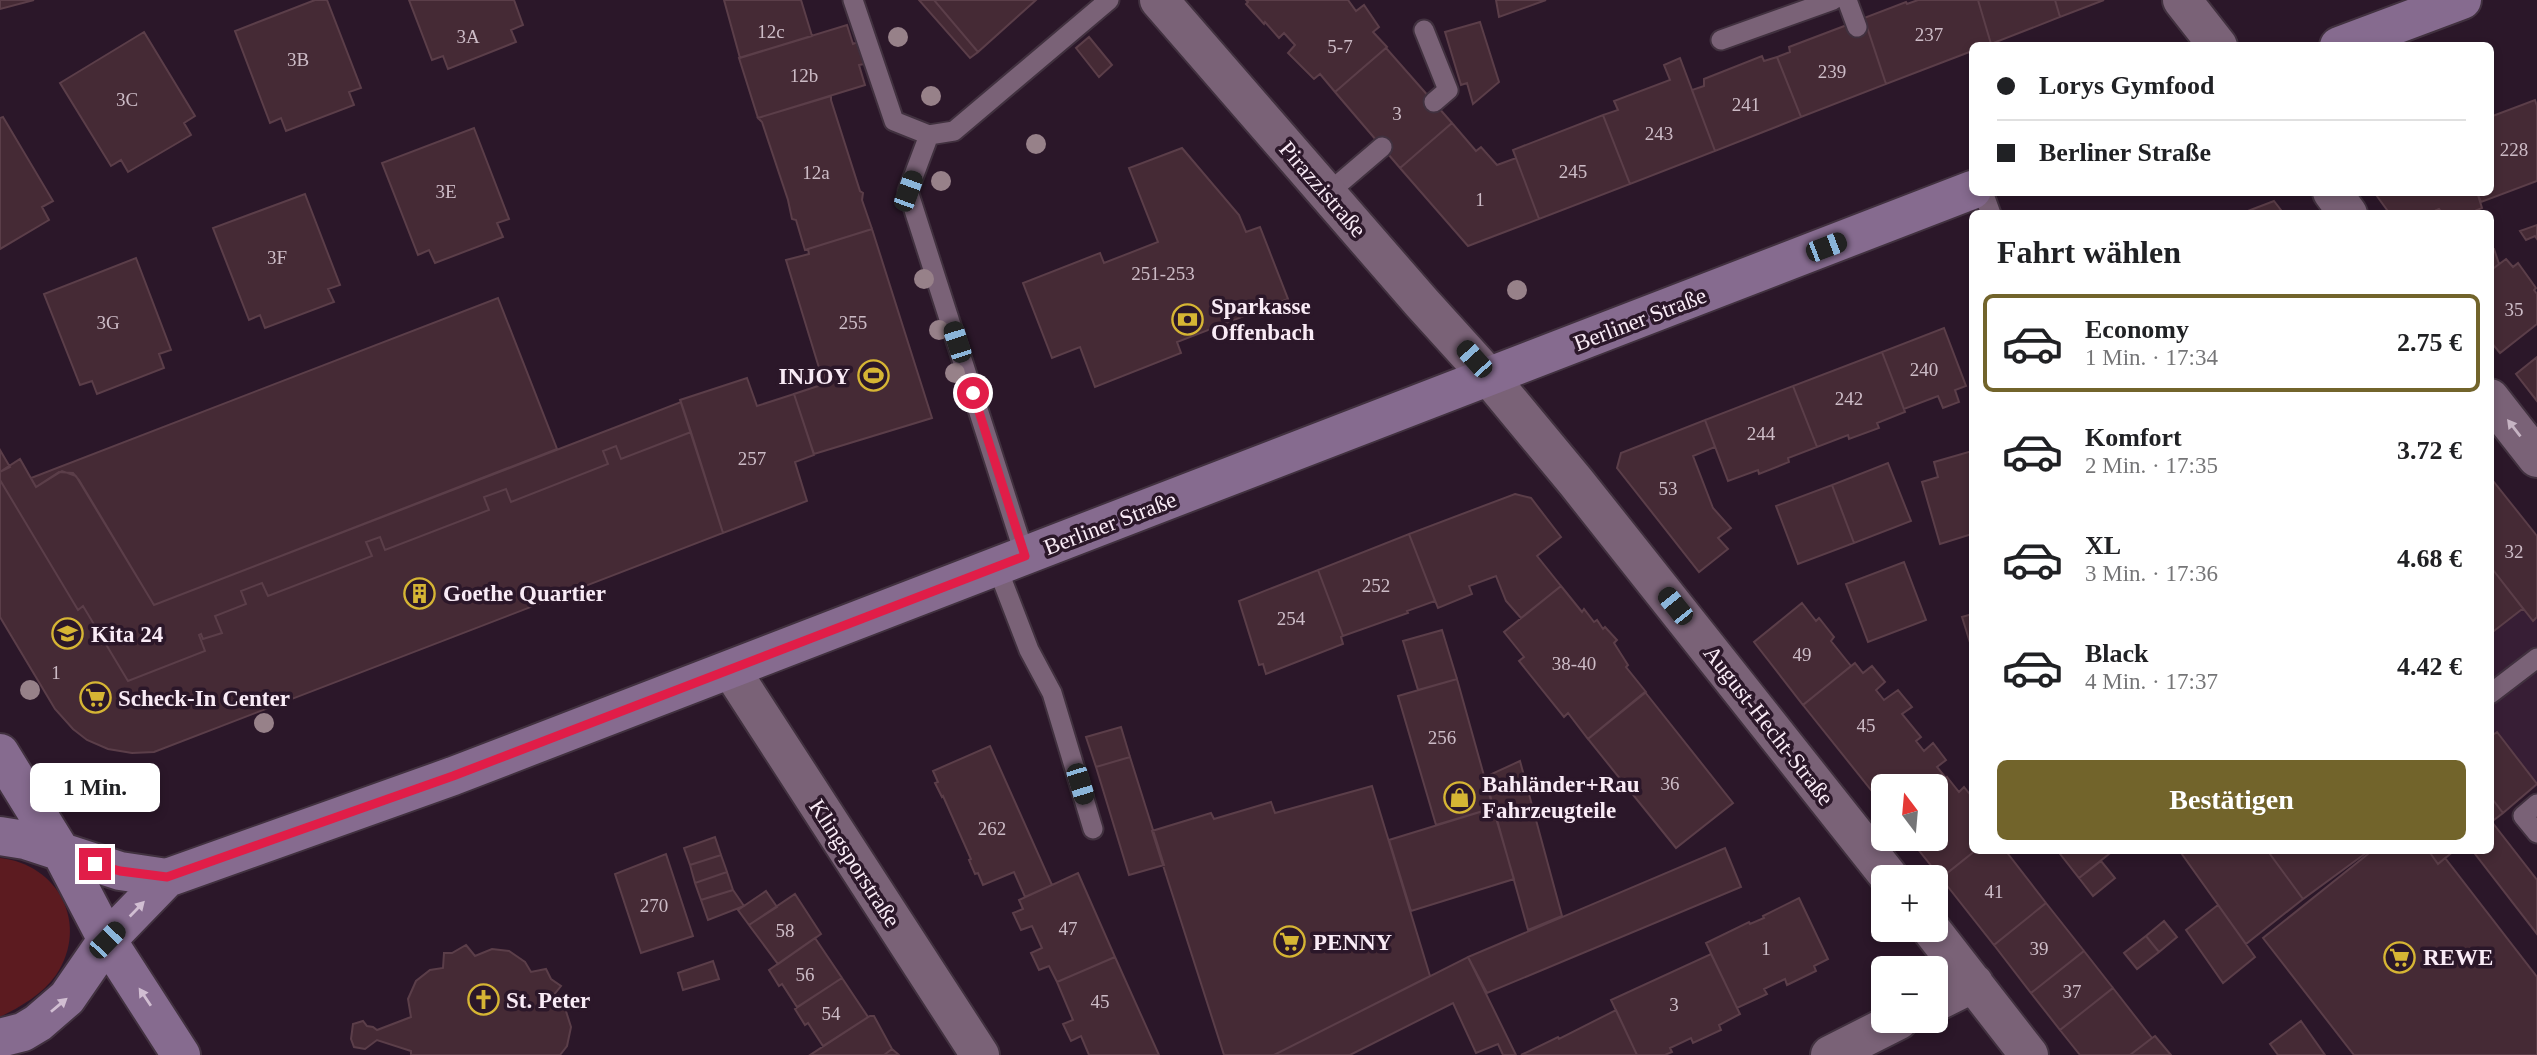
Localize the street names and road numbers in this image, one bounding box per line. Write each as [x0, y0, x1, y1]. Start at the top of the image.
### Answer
street label: Pirazzistraße [1274, 136, 1371, 242]
street label: Berliner Straße [1570, 283, 1710, 356]
street label: Berliner Straße [1040, 487, 1180, 560]
street label: August-Hecht-Straße [1699, 641, 1839, 810]
street label: Klingsporstraße [804, 795, 905, 932]

